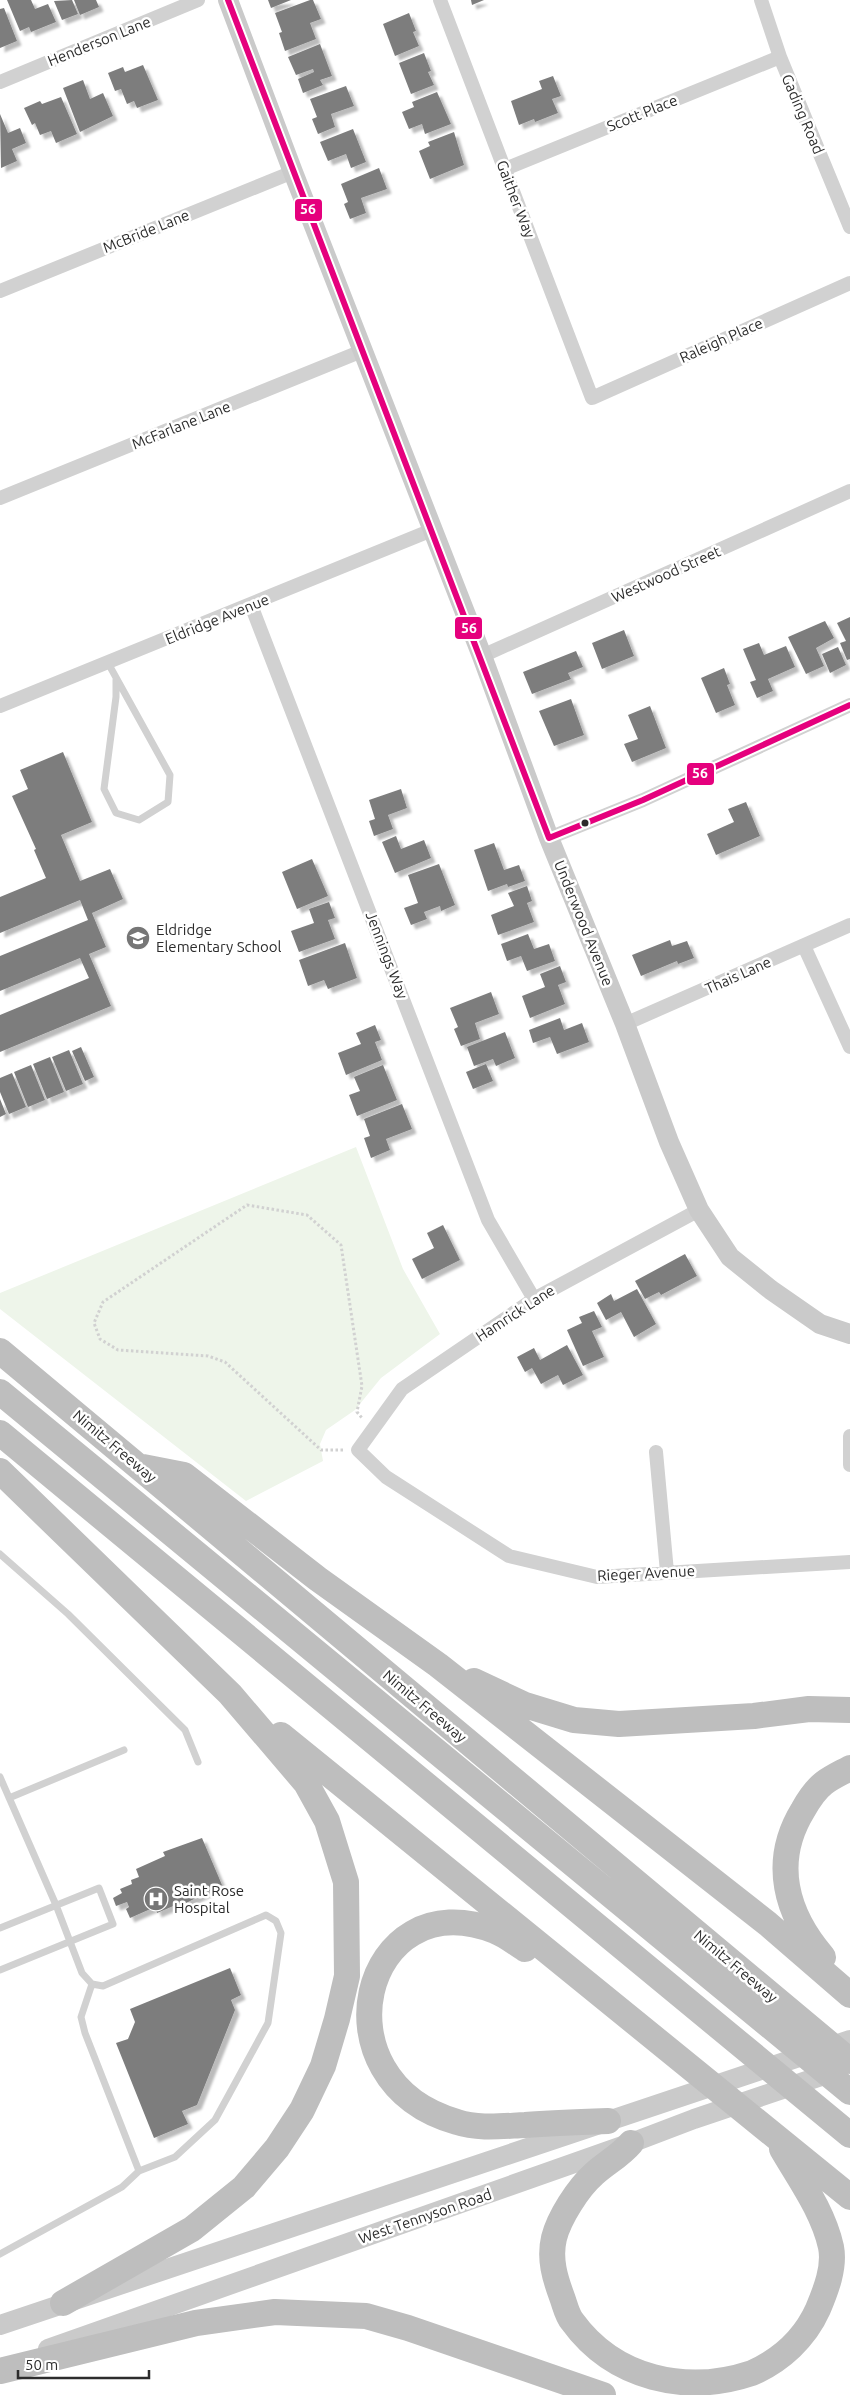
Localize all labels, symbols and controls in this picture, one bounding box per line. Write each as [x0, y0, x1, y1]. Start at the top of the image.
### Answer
street label: Henderson Lane [45, 13, 153, 69]
street label: Gading Road [779, 71, 827, 157]
street label: Scott Place [604, 91, 680, 135]
street label: Gaither Way [493, 158, 539, 240]
line badge: 56 [294, 198, 323, 222]
text: 56 [300, 201, 316, 217]
street label: McBride Lane [100, 206, 192, 256]
street label: Raleigh Place [677, 314, 765, 366]
street label: McFarlane Lane [129, 397, 233, 453]
street label: Westwood Street [609, 542, 723, 606]
street label: Eldridge Avenue [163, 590, 271, 648]
line badge: 56 [454, 616, 483, 640]
text: 56 [461, 620, 477, 636]
line badge: 56 [686, 762, 715, 786]
text: 56 [692, 765, 708, 781]
unlabelled marker [580, 818, 590, 828]
street label: Underwood Avenue [551, 858, 617, 988]
street label: Jennings Way [363, 909, 411, 1001]
place label: Eldridge Elementary School [156, 921, 282, 955]
school or university icon: Eldridge Elementary School [125, 925, 151, 951]
street label: Thais Lane [702, 953, 774, 997]
street label: Hamrick Lane [472, 1281, 558, 1345]
street label: Nimitz Freeway [70, 1406, 160, 1486]
street label: Rieger Avenue [597, 1562, 695, 1584]
street label: Nimitz Freeway [380, 1666, 470, 1746]
place label: Saint Rose Hospital [174, 1882, 244, 1916]
hospital icon: Saint Rose Hospital [143, 1886, 169, 1912]
street label: Nimitz Freeway [691, 1926, 781, 2006]
street label: West Tennyson Road [356, 2185, 494, 2247]
scale bar [18, 2348, 149, 2380]
text: 50 m [25, 2356, 58, 2373]

